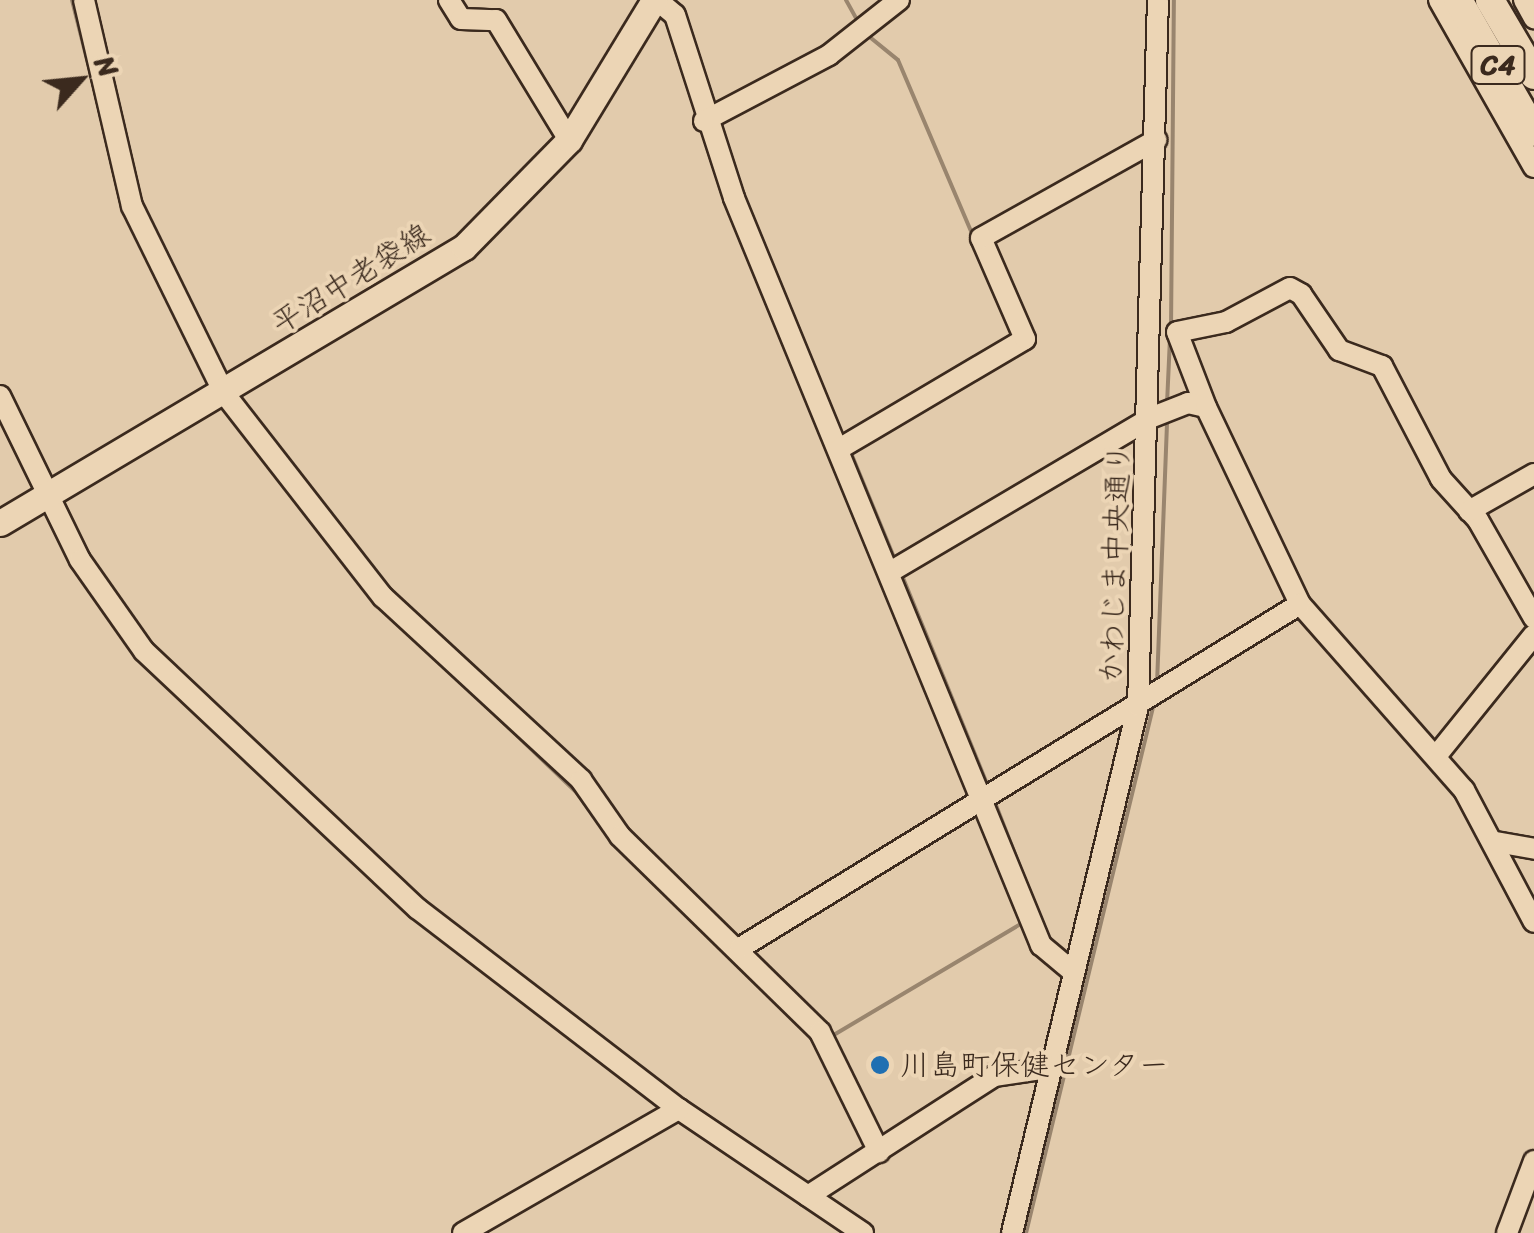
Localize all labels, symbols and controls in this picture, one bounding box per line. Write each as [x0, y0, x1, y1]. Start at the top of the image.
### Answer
north arrow [30, 30, 130, 130]
road number: C4 [1470, 42, 1526, 88]
text: N [81, 46, 133, 86]
street label: 平沼中老袋線 [265, 216, 437, 342]
street label: かわじま中央通り [1093, 442, 1137, 684]
place label: 川島町保健センター [900, 1047, 1170, 1083]
marker: 川島町保健センター [869, 1054, 891, 1076]

